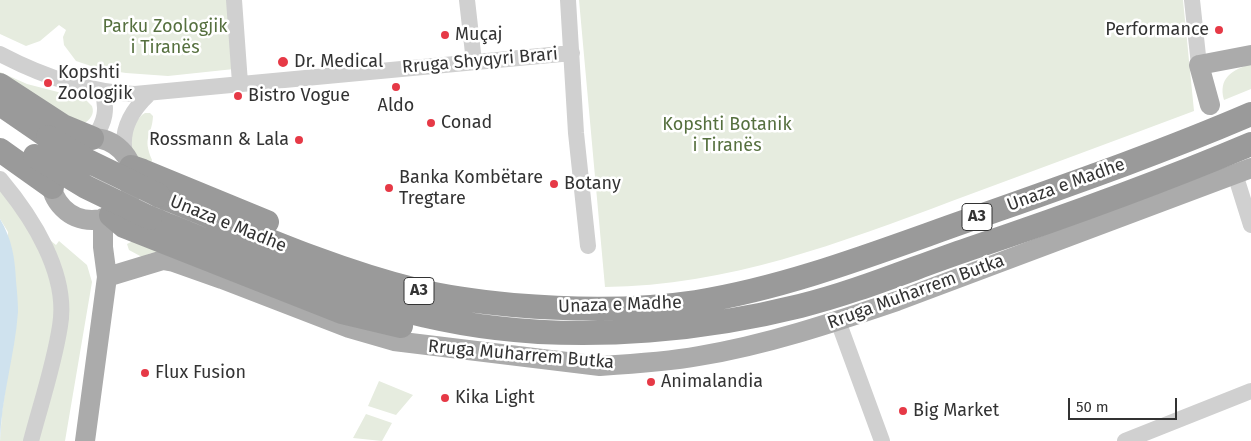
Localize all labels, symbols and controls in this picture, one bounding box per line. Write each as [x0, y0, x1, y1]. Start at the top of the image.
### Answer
park label: Parku Zoologjik i Tiranës [103, 16, 227, 58]
place label: Performance [1105, 19, 1209, 41]
place label: Muçaj [455, 24, 503, 46]
marker: Performance [1213, 24, 1225, 36]
marker: Muçaj [439, 29, 451, 41]
street label: Rruga Shyqyri Brari [401, 43, 559, 79]
place label: Dr. Medical [294, 51, 383, 73]
marker: Dr. Medical [276, 55, 290, 69]
place label: Kopshti Zoologjik [58, 62, 132, 104]
marker: Kopshti Zoologjik [42, 77, 54, 89]
marker: Aldo [390, 81, 402, 93]
place label: Bistro Vogue [248, 85, 350, 107]
marker: Bistro Vogue [232, 90, 244, 102]
place label: Aldo [378, 95, 414, 117]
place label: Conad [441, 112, 492, 134]
park label: Kopshti Botanik i Tiranës [662, 114, 792, 156]
marker: Conad [425, 117, 437, 129]
place label: Rossmann & Lala [149, 129, 289, 151]
marker: Rossmann & Lala [293, 134, 305, 146]
street label: Unaza e Madhe [1004, 154, 1128, 216]
place label: Banka Kombëtare Tregtare [399, 167, 543, 210]
place label: Botany [564, 173, 621, 195]
marker: Botany [548, 178, 560, 190]
marker: Banka Kombëtare Tregtare [383, 182, 395, 194]
street label: Unaza e Madhe [167, 191, 289, 257]
road number: A3 [962, 203, 992, 230]
street label: Rruga Muharrem Butka [825, 250, 1007, 334]
road number: A3 [404, 278, 434, 304]
street label: Unaza e Madhe [558, 292, 682, 318]
street label: Rruga Muharrem Butka [427, 336, 615, 374]
place label: Flux Fusion [155, 362, 246, 384]
marker: Flux Fusion [139, 367, 151, 379]
place label: Animalandia [661, 371, 763, 393]
marker: Animalandia [645, 376, 657, 388]
place label: Kika Light [455, 387, 535, 409]
scale bar [1071, 388, 1180, 420]
marker: Kika Light [439, 392, 451, 404]
text: 50 m [1076, 398, 1109, 416]
place label: Big Market [913, 400, 999, 422]
marker: Big Market [897, 405, 909, 417]

